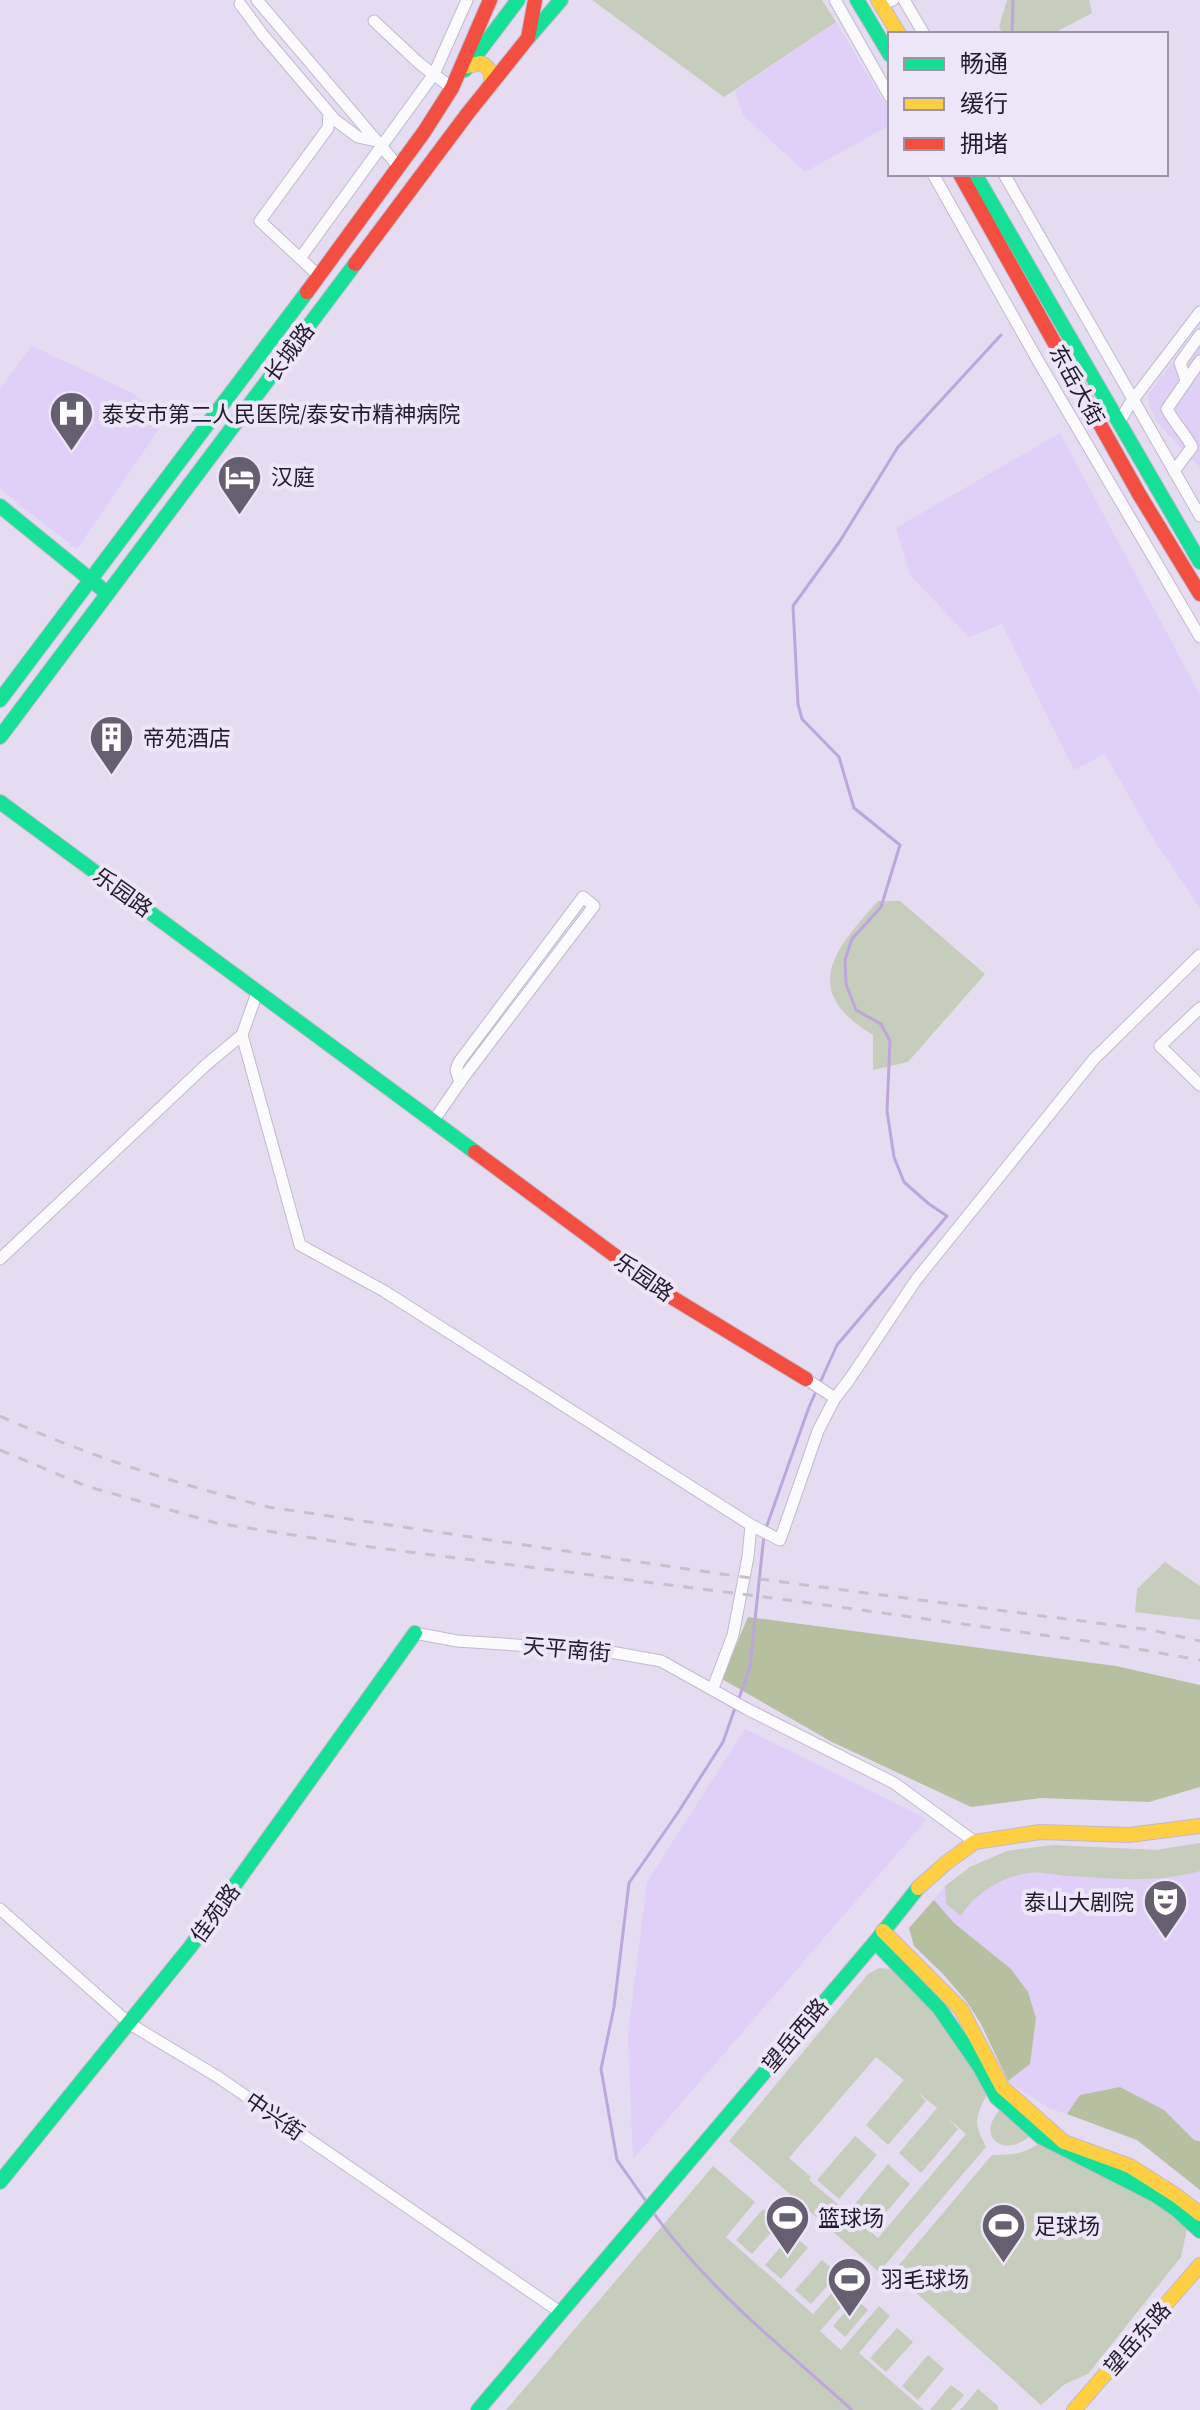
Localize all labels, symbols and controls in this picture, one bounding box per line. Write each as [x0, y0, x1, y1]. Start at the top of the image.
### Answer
legend [888, 32, 1168, 176]
text: 畅通 [960, 46, 1008, 79]
text: 缓行 [960, 86, 1008, 119]
text: 拥堵 [960, 126, 1008, 159]
street label: 长城路 [256, 316, 320, 387]
street label: 东岳大街 [1043, 339, 1112, 430]
hospital icon: 泰安市第二人民医院/泰安市精神病院 [47, 390, 95, 453]
place label: 泰安市第二人民医院/泰安市精神病院 [102, 398, 460, 428]
hotel icon: 汉庭 [216, 453, 264, 516]
place label: 汉庭 [271, 461, 315, 491]
building icon: 帝苑酒店 [88, 714, 136, 777]
place label: 帝苑酒店 [143, 722, 231, 752]
street label: 乐园路 [88, 860, 159, 923]
street label: 乐园路 [609, 1245, 680, 1307]
street label: 天平南街 [522, 1629, 612, 1667]
street label: 佳苑路 [183, 1877, 246, 1948]
theatre icon: 泰山大剧院 [1141, 1878, 1189, 1941]
place label: 泰山大剧院 [1024, 1886, 1134, 1916]
street label: 望岳西路 [754, 1991, 834, 2078]
street label: 中兴街 [240, 2084, 311, 2146]
sports icon: 篮球场 [763, 2194, 811, 2257]
place label: 篮球场 [818, 2202, 884, 2232]
sports icon: 足球场 [979, 2202, 1027, 2265]
place label: 足球场 [1034, 2210, 1100, 2240]
sports icon: 羽毛球场 [826, 2255, 874, 2318]
place label: 羽毛球场 [881, 2263, 969, 2293]
street label: 望岳东路 [1096, 2294, 1176, 2380]

